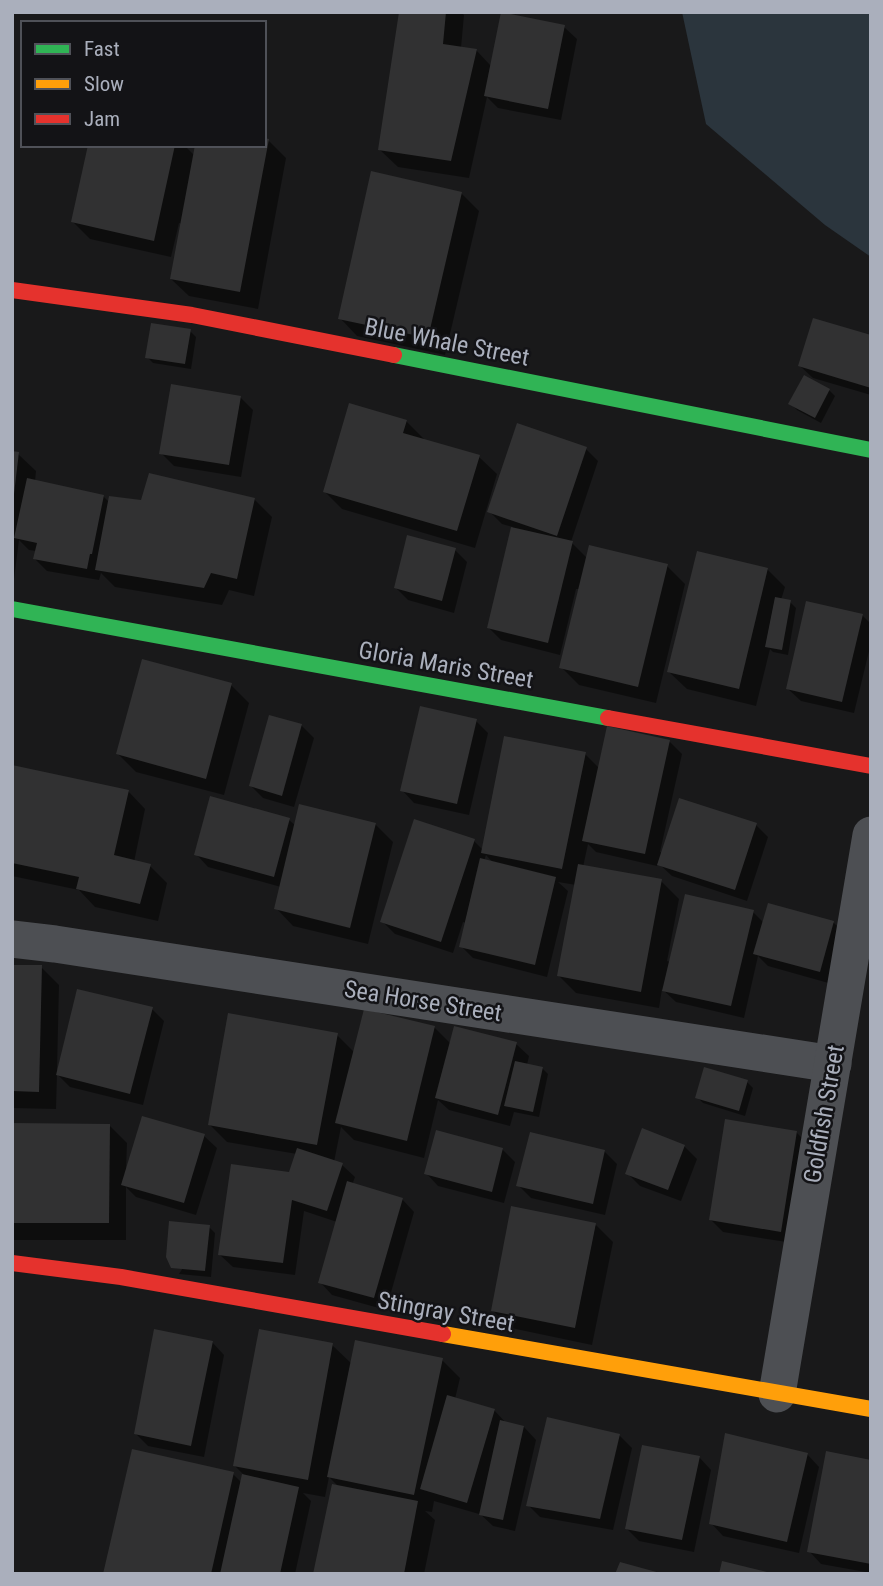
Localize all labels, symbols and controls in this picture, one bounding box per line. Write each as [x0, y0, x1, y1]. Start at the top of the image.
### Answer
legend [21, 21, 266, 147]
text: Fast [84, 37, 120, 61]
text: Slow [84, 72, 124, 96]
text: Jam [84, 107, 120, 131]
street label: Blue Whale Street [362, 312, 532, 372]
street label: Gloria Maris Street [357, 636, 535, 694]
street label: Sea Horse Street [342, 975, 504, 1027]
street label: Goldfish Street [798, 1043, 850, 1185]
street label: Stingray Street [375, 1286, 517, 1338]

